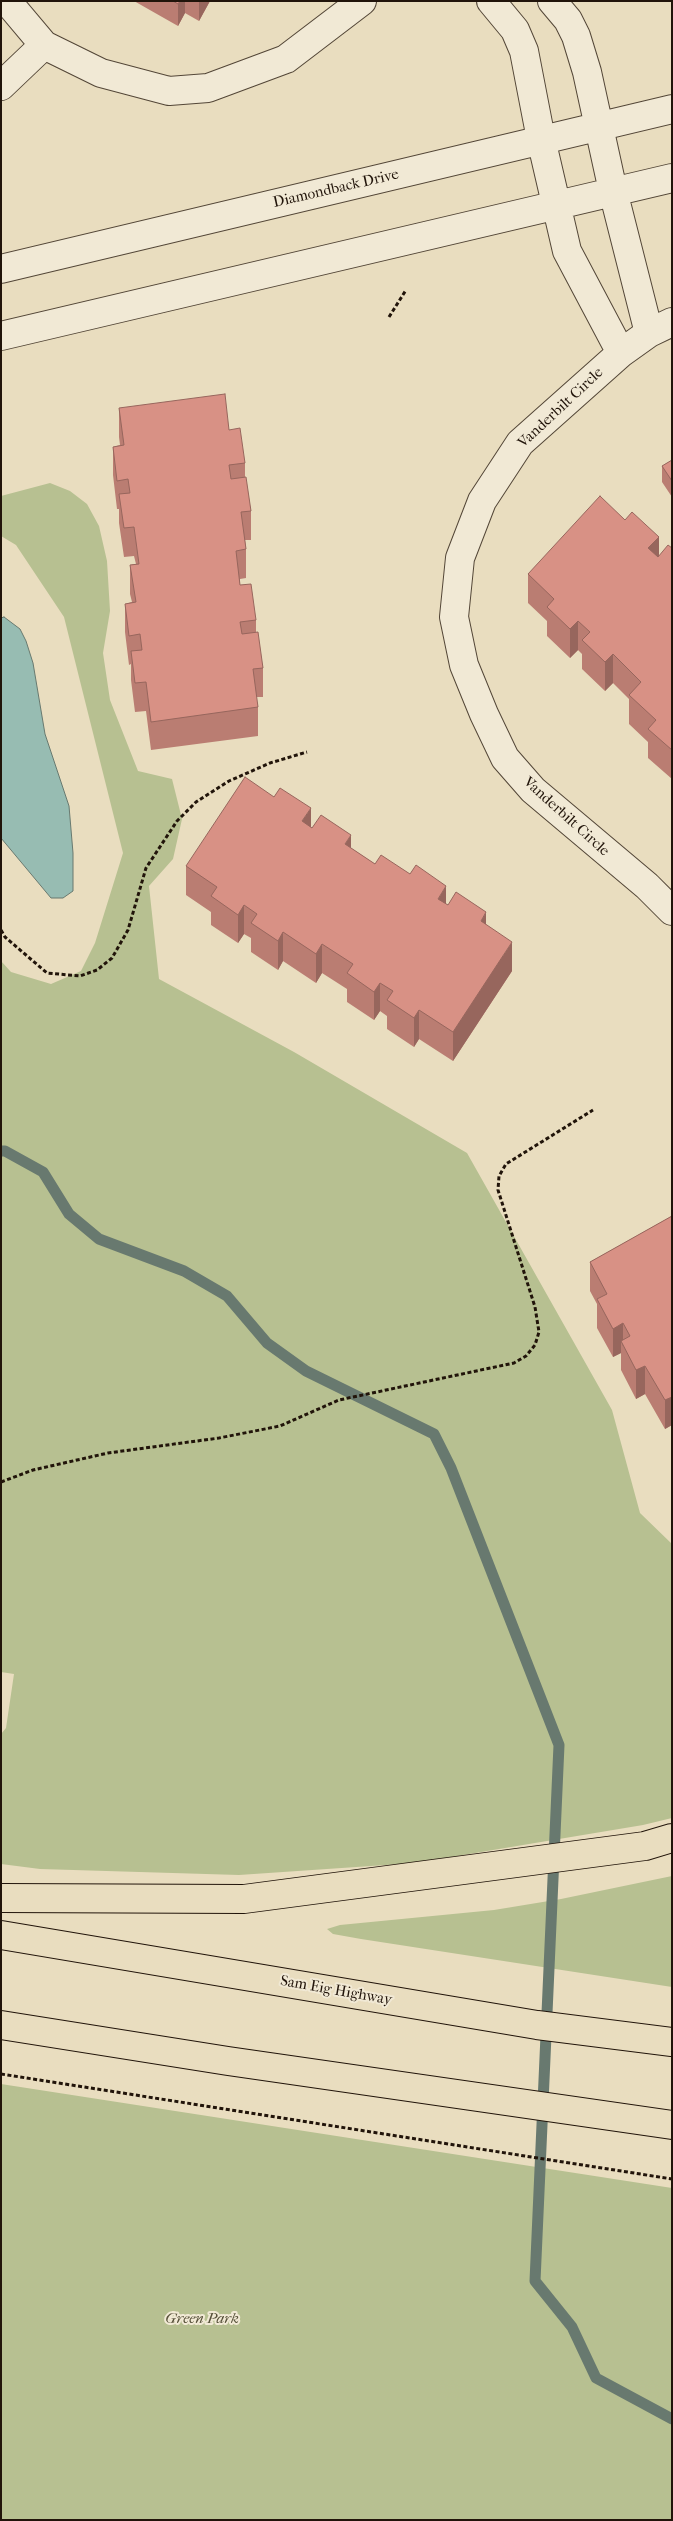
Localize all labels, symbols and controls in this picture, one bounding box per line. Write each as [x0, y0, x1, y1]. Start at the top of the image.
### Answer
street label: Diamondback Drive [271, 166, 401, 212]
street label: Vanderbilt Circle [515, 364, 607, 452]
street label: Vanderbilt Circle [519, 774, 613, 860]
street label: Sam Eig Highway [279, 1972, 393, 2010]
park label: Green Park [165, 2310, 239, 2328]

